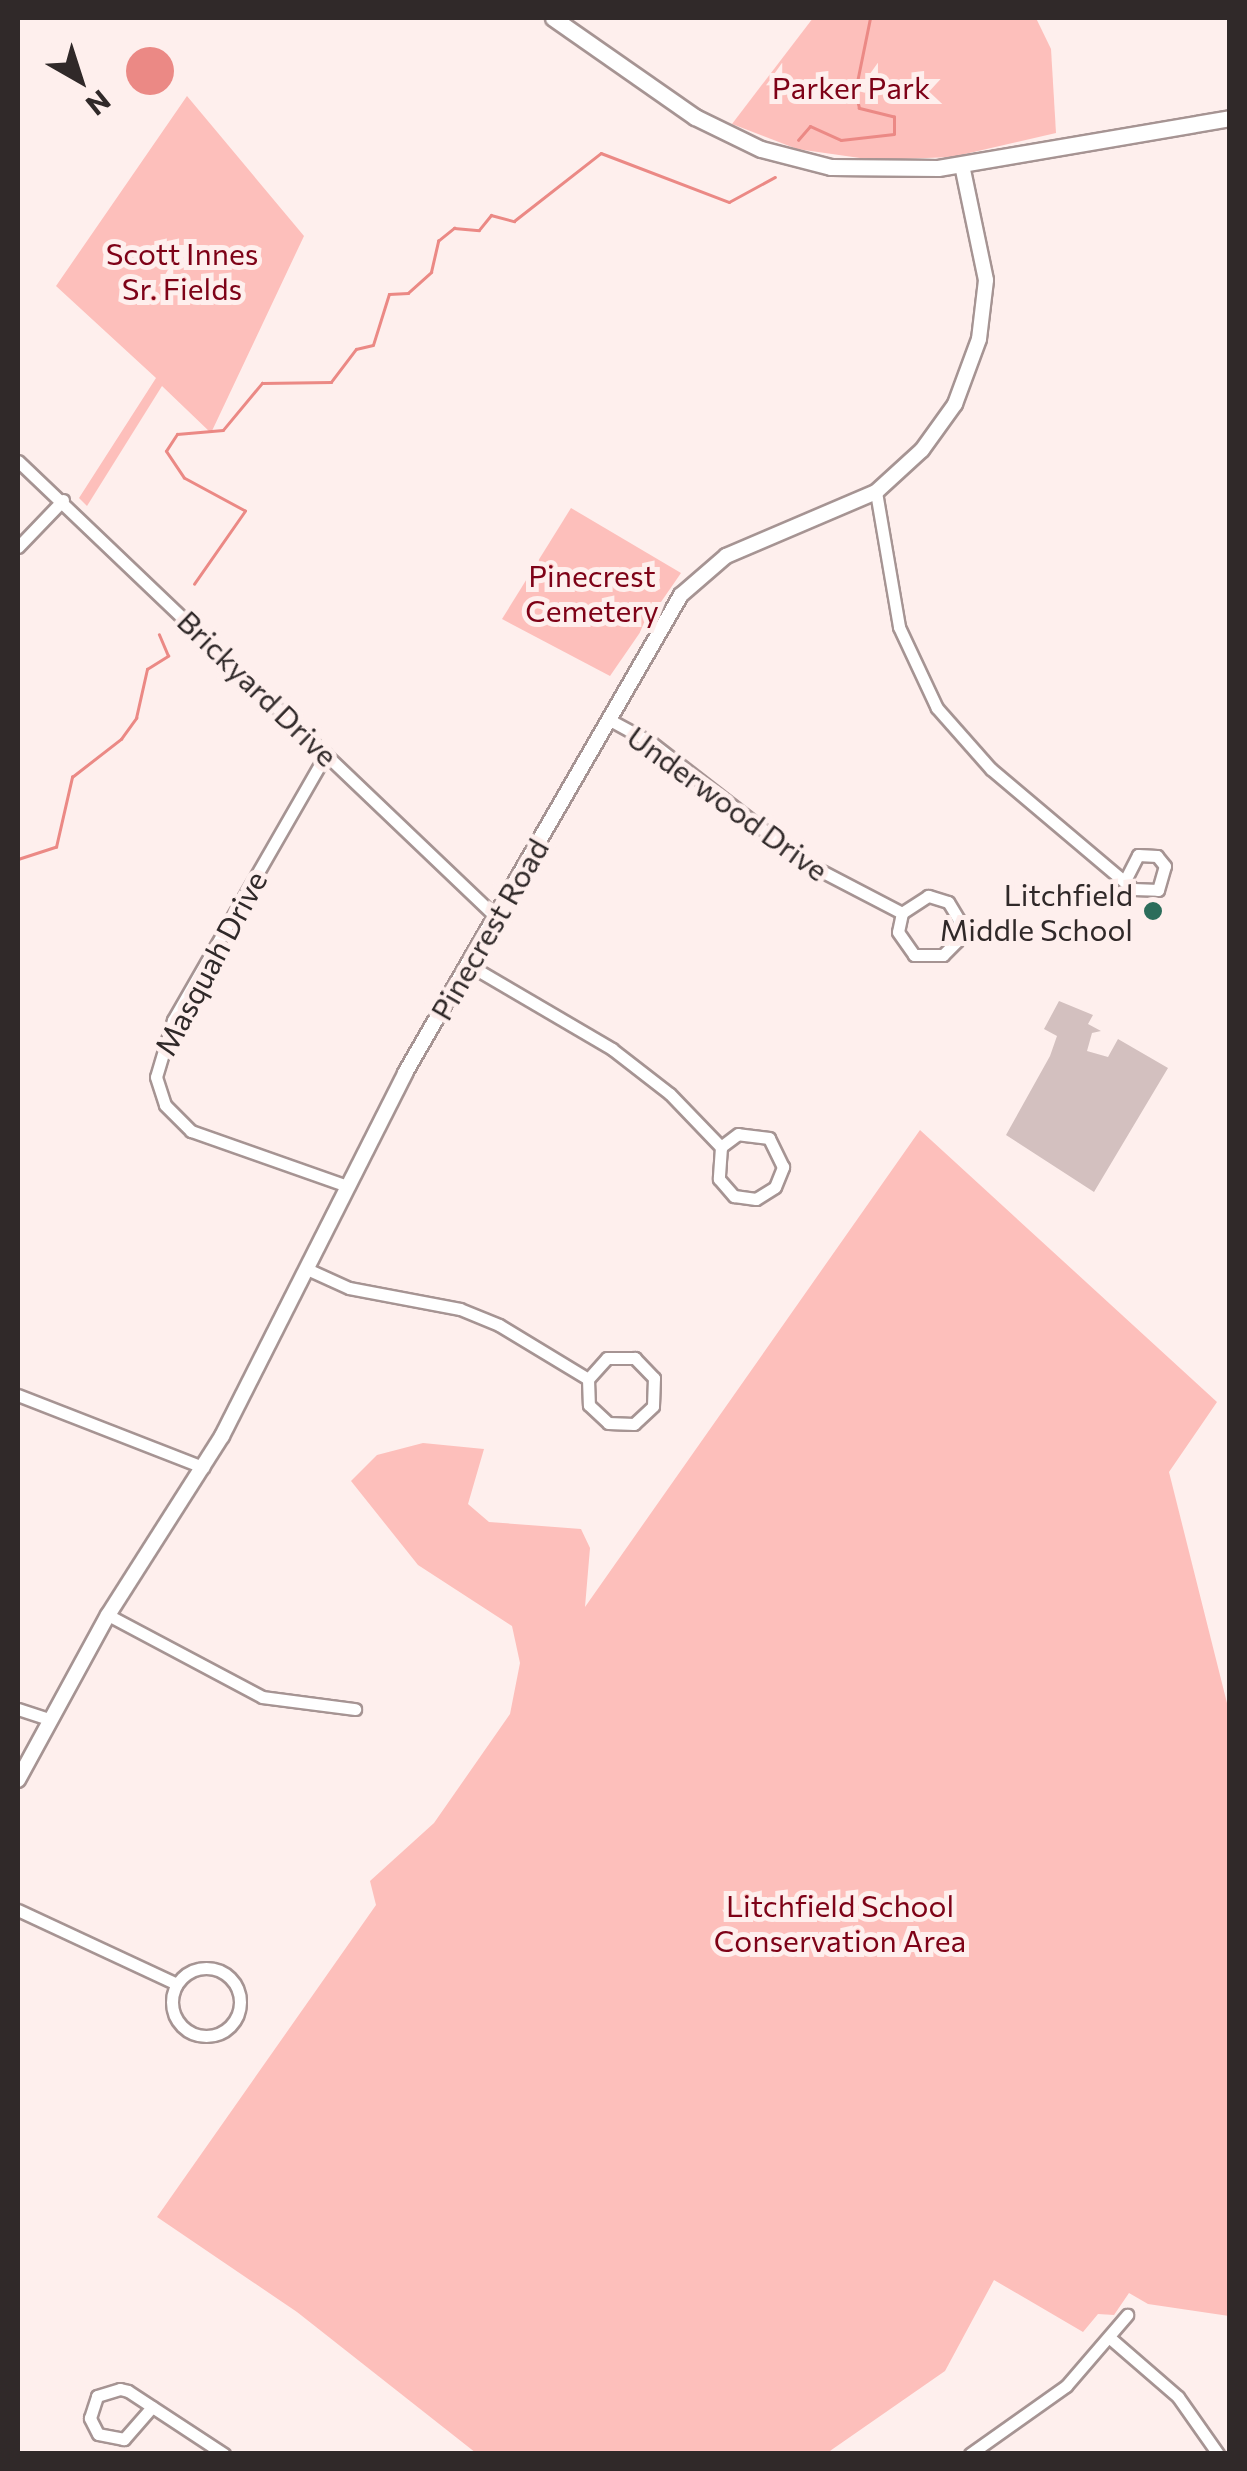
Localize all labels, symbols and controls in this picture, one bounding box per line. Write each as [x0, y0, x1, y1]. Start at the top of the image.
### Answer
north arrow [30, 30, 130, 130]
park label: Parker Park [772, 69, 930, 105]
text: N [80, 83, 118, 123]
park label: Scott Innes Sr. Fields [106, 235, 258, 306]
park label: Pinecrest Cemetery [525, 557, 659, 628]
street label: Brickyard Drive [171, 603, 345, 773]
street label: Underwood Drive [621, 718, 835, 888]
street label: Pinecrest Road [423, 832, 555, 1026]
street label: Masquah Drive [146, 865, 274, 1061]
place label: Litchfield Middle School [940, 876, 1133, 946]
marker: Litchfield Middle School [1142, 900, 1164, 922]
park label: Litchfield School Conservation Area [714, 1887, 966, 1958]

